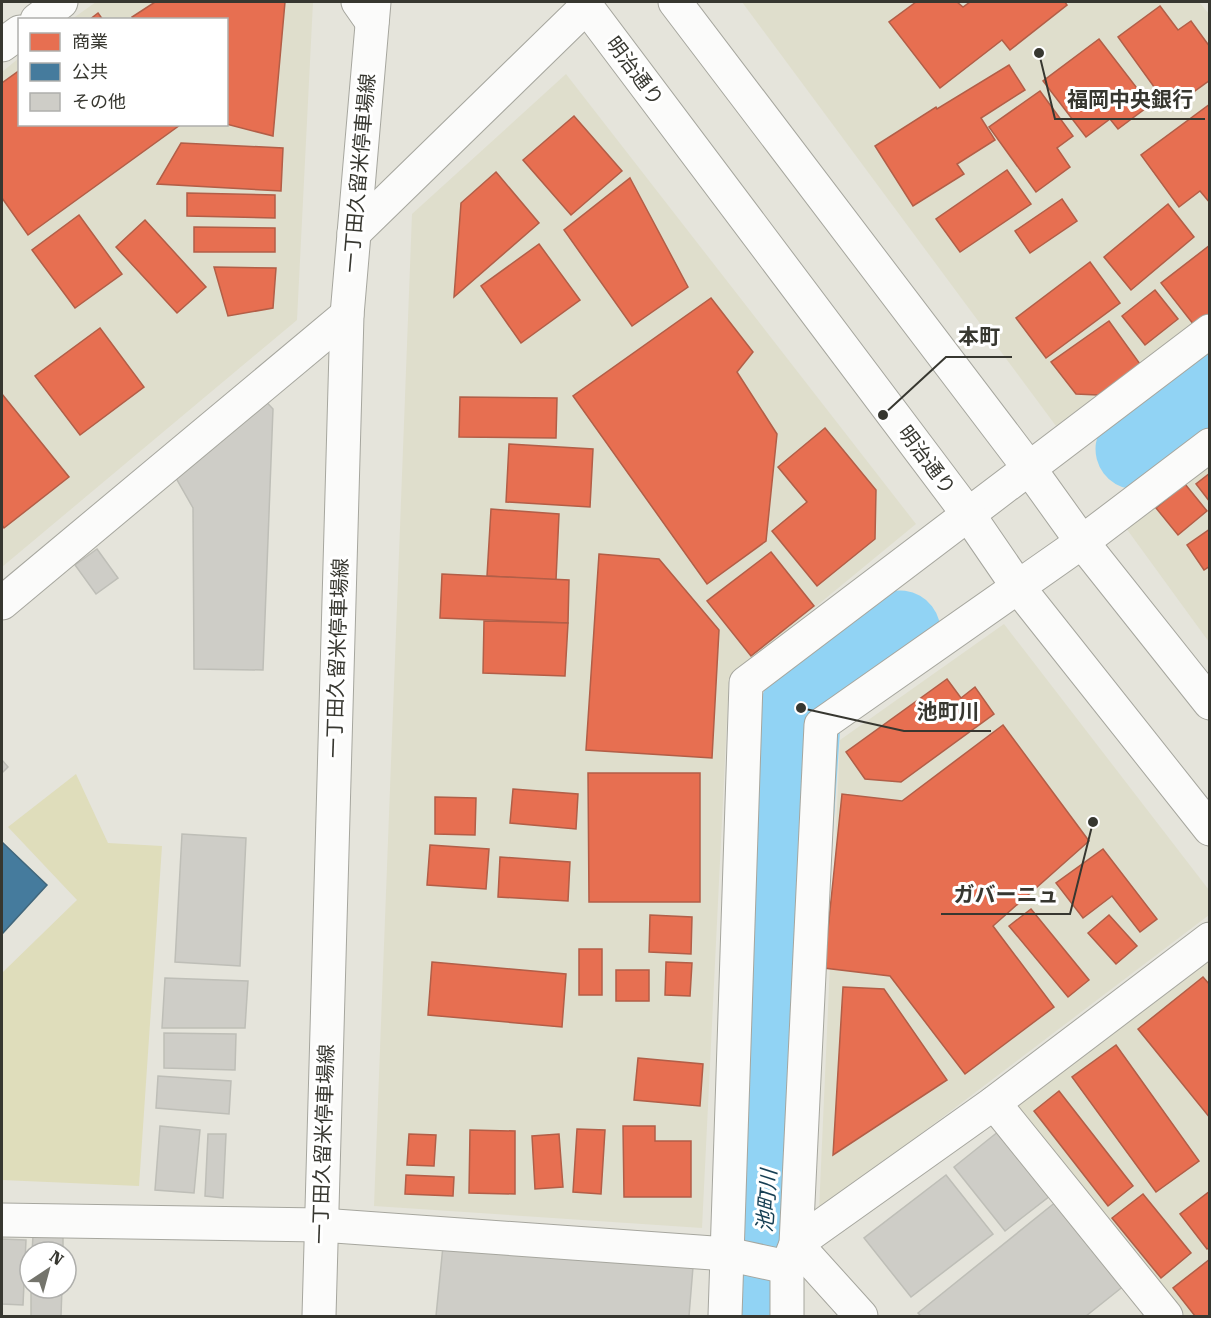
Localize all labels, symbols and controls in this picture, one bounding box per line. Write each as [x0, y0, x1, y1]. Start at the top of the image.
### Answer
legend [18, 18, 228, 126]
text: 商業 [72, 31, 108, 52]
street label: 明治通り [601, 32, 669, 110]
text: 公共 [72, 61, 108, 82]
street label: 一丁田久留米停車場線 [338, 72, 380, 274]
callout: 福岡中央銀行 [1055, 80, 1205, 119]
text: 福岡中央銀行 [1067, 88, 1193, 112]
text: その他 [72, 91, 126, 112]
callout: 本町 [946, 318, 1012, 357]
text: 本町 [958, 325, 1000, 349]
street label: 明治通り [893, 421, 961, 499]
street label: 一丁田久留米停車場線 [322, 558, 352, 758]
callout: 池町川 [904, 692, 991, 731]
text: 池町川 [917, 700, 980, 724]
callout: ガバーニュ [941, 875, 1070, 914]
text: ガバーニュ [954, 883, 1059, 907]
street label: 一丁田久留米停車場線 [308, 1044, 338, 1244]
water label: 池町川 [753, 1167, 781, 1233]
north arrow [18, 1240, 78, 1300]
text: N [46, 1247, 67, 1270]

